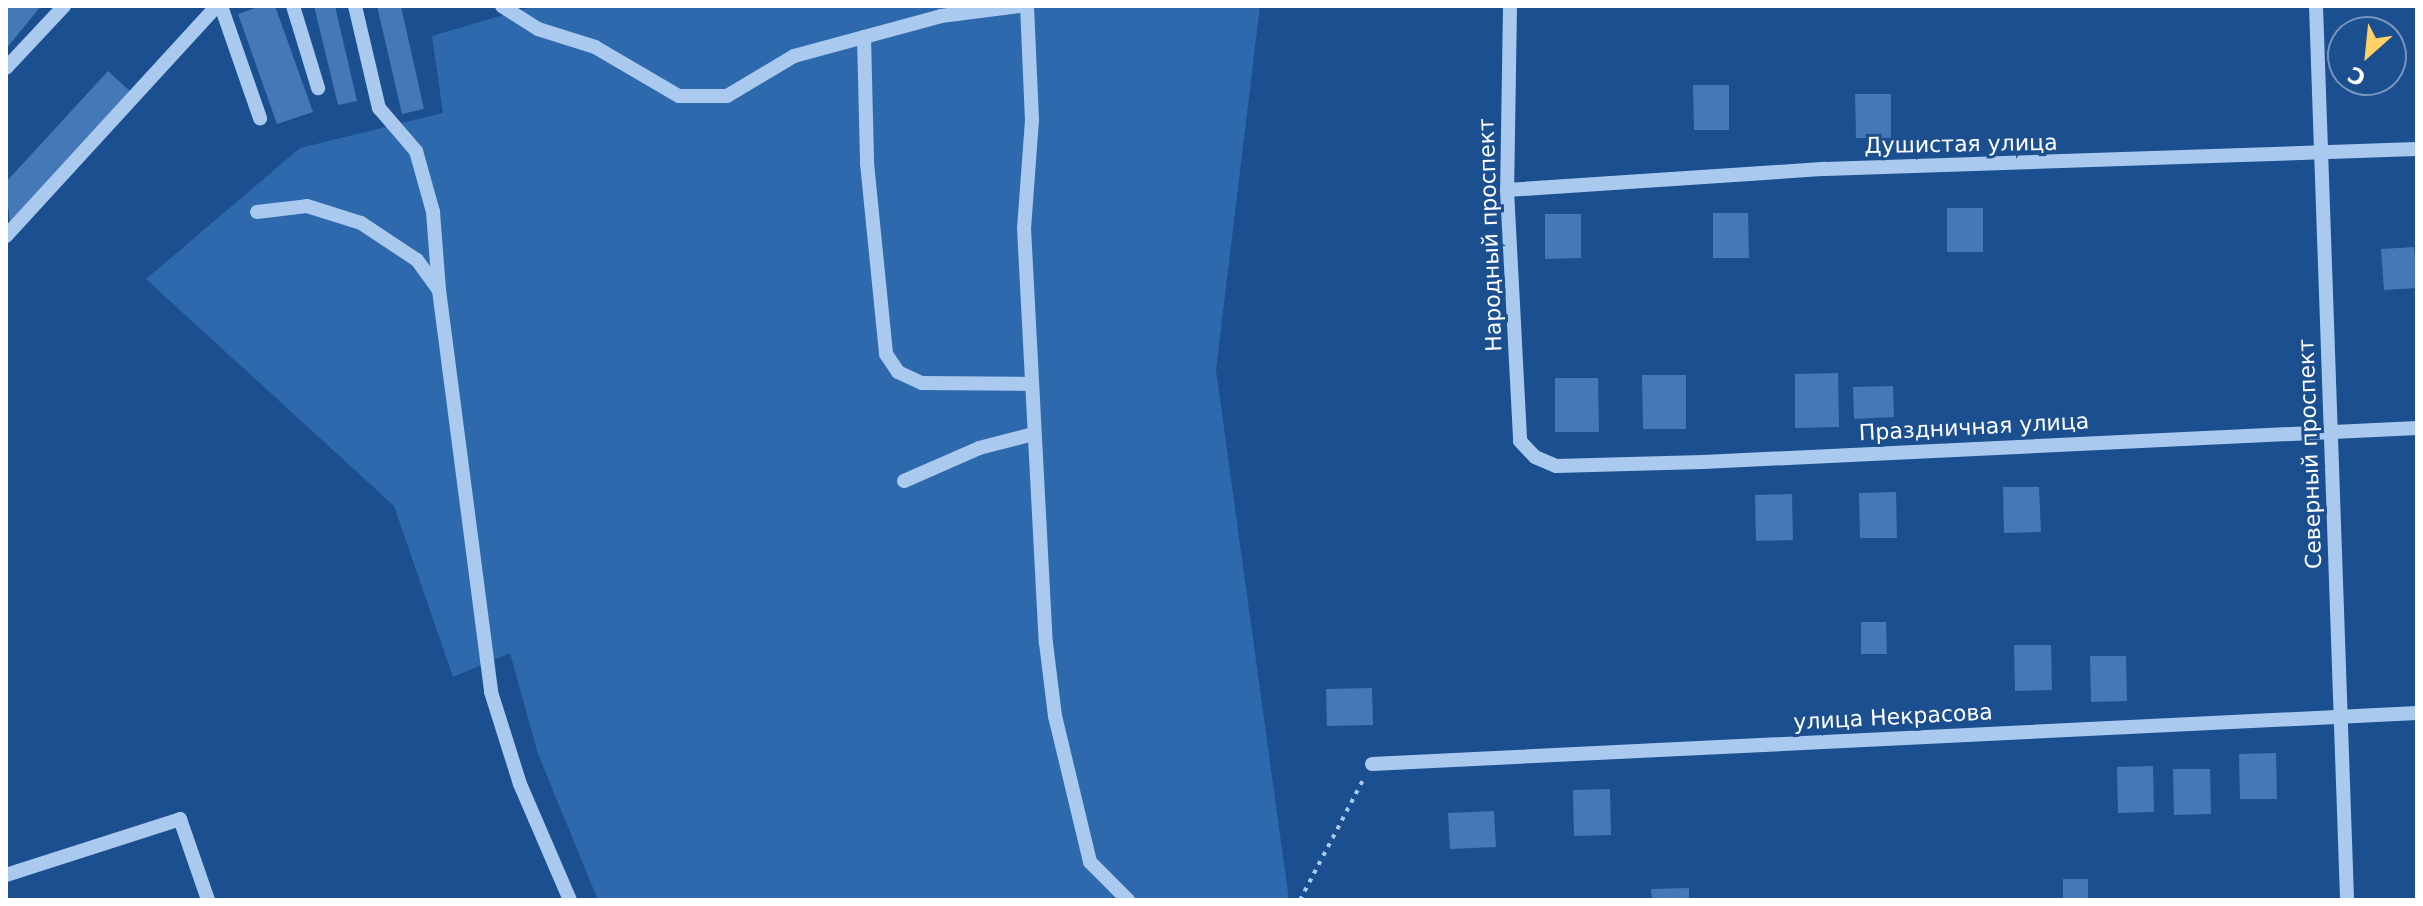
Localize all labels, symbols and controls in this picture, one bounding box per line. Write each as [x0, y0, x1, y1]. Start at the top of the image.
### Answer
north arrow [2327, 16, 2407, 96]
text: С [2344, 61, 2370, 91]
street label: Народный проспект [1473, 118, 1507, 352]
street label: Душистая улица [1864, 129, 2058, 159]
street label: Северный проспект [2293, 338, 2327, 570]
street label: Праздничная улица [1858, 408, 2090, 446]
street label: улица Некрасова [1793, 699, 1993, 735]

